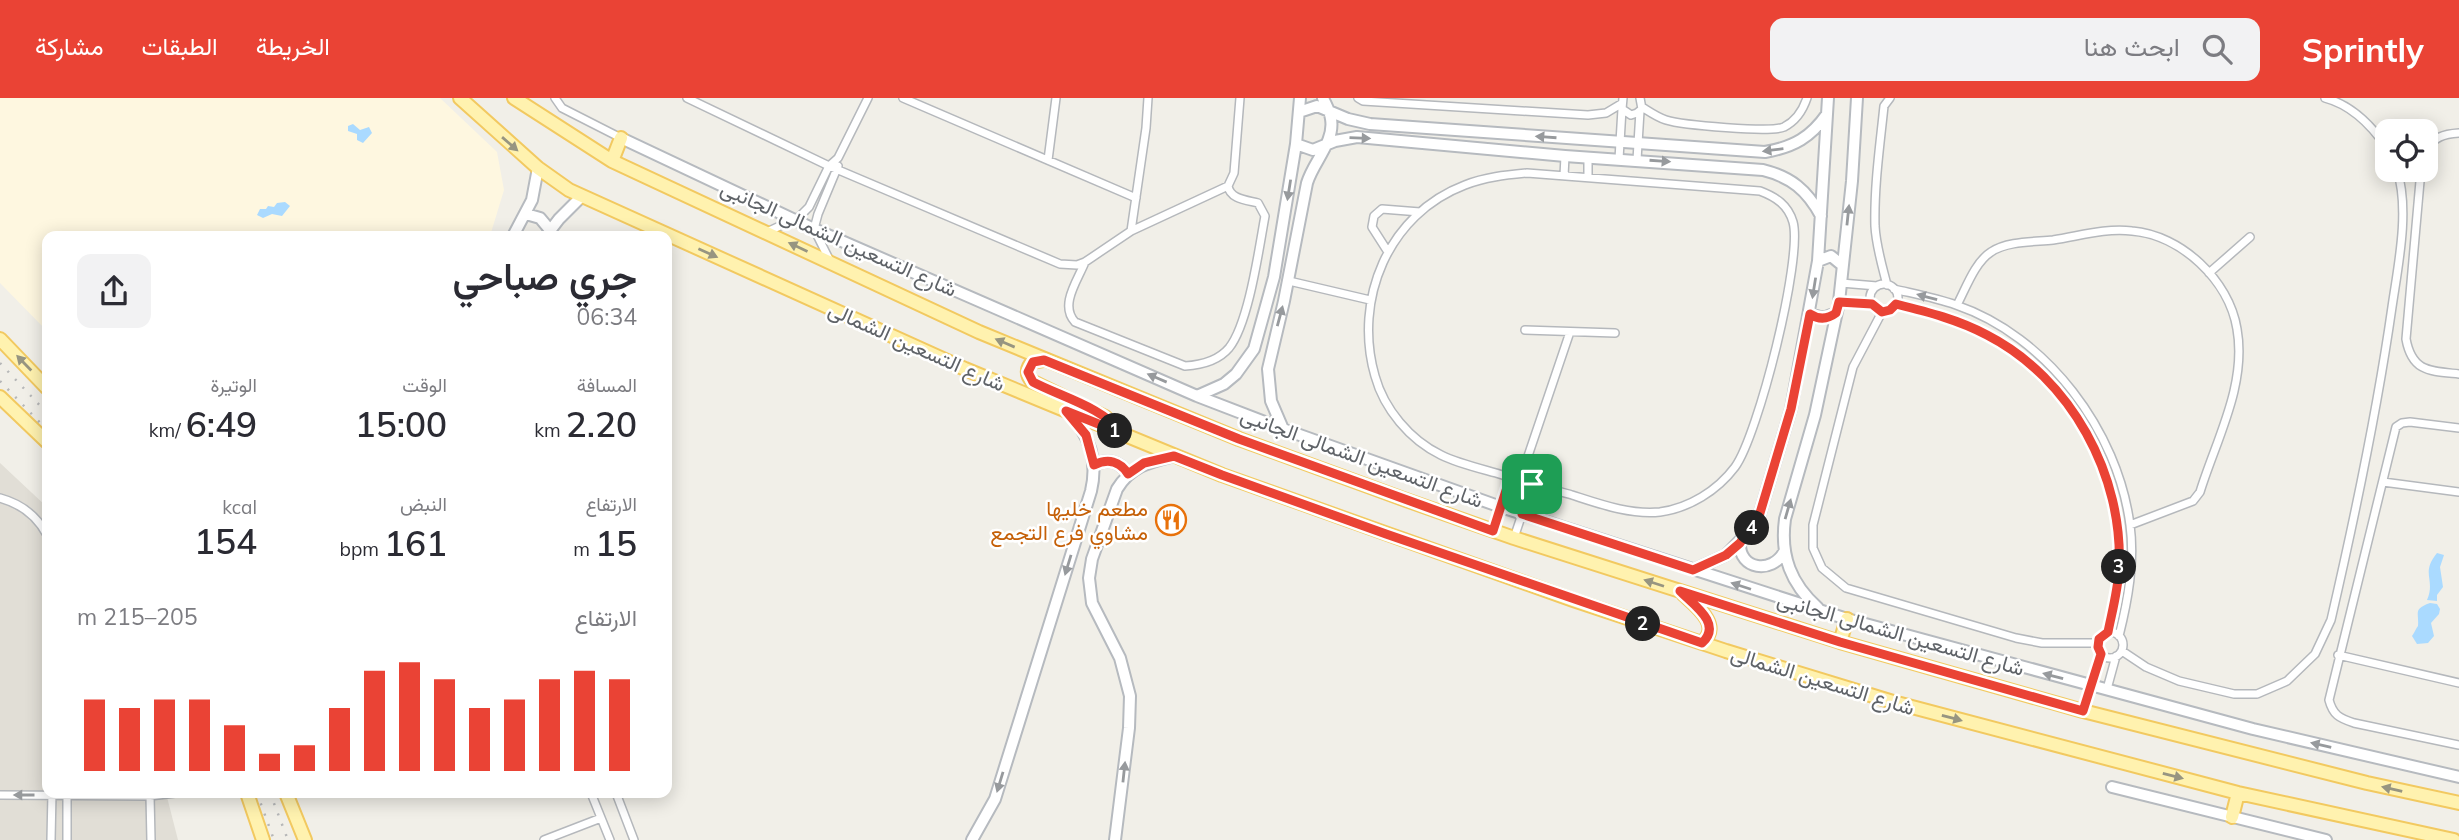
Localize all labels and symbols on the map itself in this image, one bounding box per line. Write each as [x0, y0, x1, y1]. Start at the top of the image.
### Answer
one-way arrow [1535, 131, 1557, 142]
one-way arrow [1350, 133, 1372, 144]
one-way arrow [502, 136, 519, 151]
one-way arrow [1762, 145, 1784, 156]
one-way arrow [1650, 156, 1672, 167]
street label: شارع التسعين الشمالى الجانبى [716, 174, 961, 304]
one-way arrow [1283, 179, 1294, 201]
one-way arrow [1842, 204, 1853, 226]
one-way arrow [788, 241, 808, 253]
one-way arrow [698, 247, 718, 259]
one-way arrow [1808, 277, 1819, 299]
one-way arrow [1916, 291, 1938, 302]
street label: شارع التسعين الشمالى [824, 295, 1009, 398]
one-way arrow [1276, 305, 1286, 326]
one-way arrow [994, 337, 1015, 348]
one-way arrow [15, 355, 32, 372]
one-way arrow [1147, 372, 1167, 384]
street label: شارع التسعين الشمالى الجانبى [1237, 401, 1487, 515]
pin: 1 [1098, 414, 1132, 448]
pin [1502, 454, 1562, 514]
place label: مطعم خليها مشاوي فرع التجمع [990, 495, 1148, 550]
one-way arrow [1783, 499, 1793, 520]
restaurant icon: مطعم خليها مشاوي فرع التجمع [1154, 503, 1188, 537]
pin: 4 [1734, 510, 1770, 546]
pin: 3 [2102, 550, 2136, 584]
one-way arrow [1063, 555, 1073, 576]
one-way arrow [1644, 577, 1665, 588]
one-way arrow [1730, 580, 1751, 591]
street label: شارع التسعين الشمالى الجانبى [1775, 586, 2027, 680]
pin: 2 [1626, 606, 1660, 642]
street label: شارع التسعين الشمالى [1728, 640, 1918, 720]
one-way arrow [2042, 670, 2063, 680]
one-way arrow [1942, 713, 1964, 724]
one-way arrow [2310, 739, 2332, 750]
one-way arrow [1118, 761, 1129, 783]
one-way arrow [2162, 771, 2184, 782]
one-way arrow [994, 772, 1005, 793]
one-way arrow [2381, 783, 2403, 794]
one-way arrow [13, 789, 35, 801]

